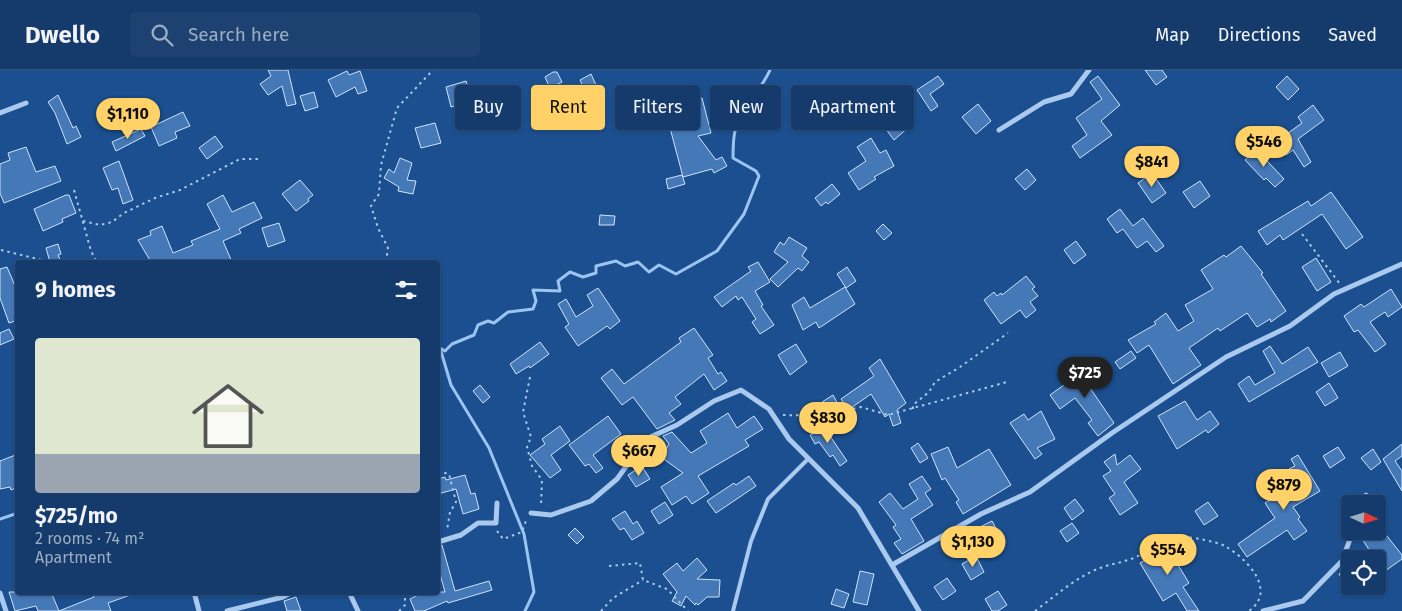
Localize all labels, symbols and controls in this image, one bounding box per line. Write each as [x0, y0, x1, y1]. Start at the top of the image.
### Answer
search box [130, 12, 480, 57]
text: Dwello [25, 21, 100, 49]
icon: search [148, 21, 176, 49]
text: Search here [188, 23, 289, 46]
text: Map [1155, 24, 1190, 46]
text: Directions [1218, 24, 1300, 46]
text: Saved [1328, 24, 1377, 46]
chip: Buy [455, 85, 521, 130]
chip: Rent [531, 85, 605, 130]
chip: Filters [615, 85, 700, 130]
chip: New [710, 85, 781, 130]
chip: Apartment [791, 85, 914, 130]
pin: $1,110 [87, 98, 169, 140]
text: $1,110 [107, 104, 149, 123]
pin: $546 [1234, 126, 1294, 168]
text: $546 [1246, 132, 1282, 151]
pin: $841 [1122, 146, 1182, 188]
text: $841 [1135, 152, 1169, 171]
icon: filters [392, 276, 420, 304]
text: 9 homes [35, 277, 116, 303]
pin: $725 [1055, 356, 1115, 399]
text: $725 [1069, 363, 1101, 382]
icon: home [183, 371, 273, 461]
pin: $830 [798, 402, 858, 444]
text: $830 [810, 408, 846, 427]
pin: $667 [609, 434, 669, 477]
text: $667 [622, 441, 656, 460]
pin: $879 [1254, 468, 1314, 511]
text: $879 [1267, 475, 1301, 494]
north arrow [1341, 495, 1386, 540]
map controls [1341, 495, 1386, 595]
text: $725/mo [35, 503, 118, 529]
pin: $1,130 [932, 526, 1014, 568]
text: 2 rooms · 74 m² [35, 529, 144, 548]
text: $1,130 [952, 532, 994, 551]
pin: $554 [1138, 534, 1198, 576]
text: $554 [1151, 540, 1185, 559]
text: Apartment [35, 548, 112, 567]
button: locate [1341, 550, 1386, 595]

